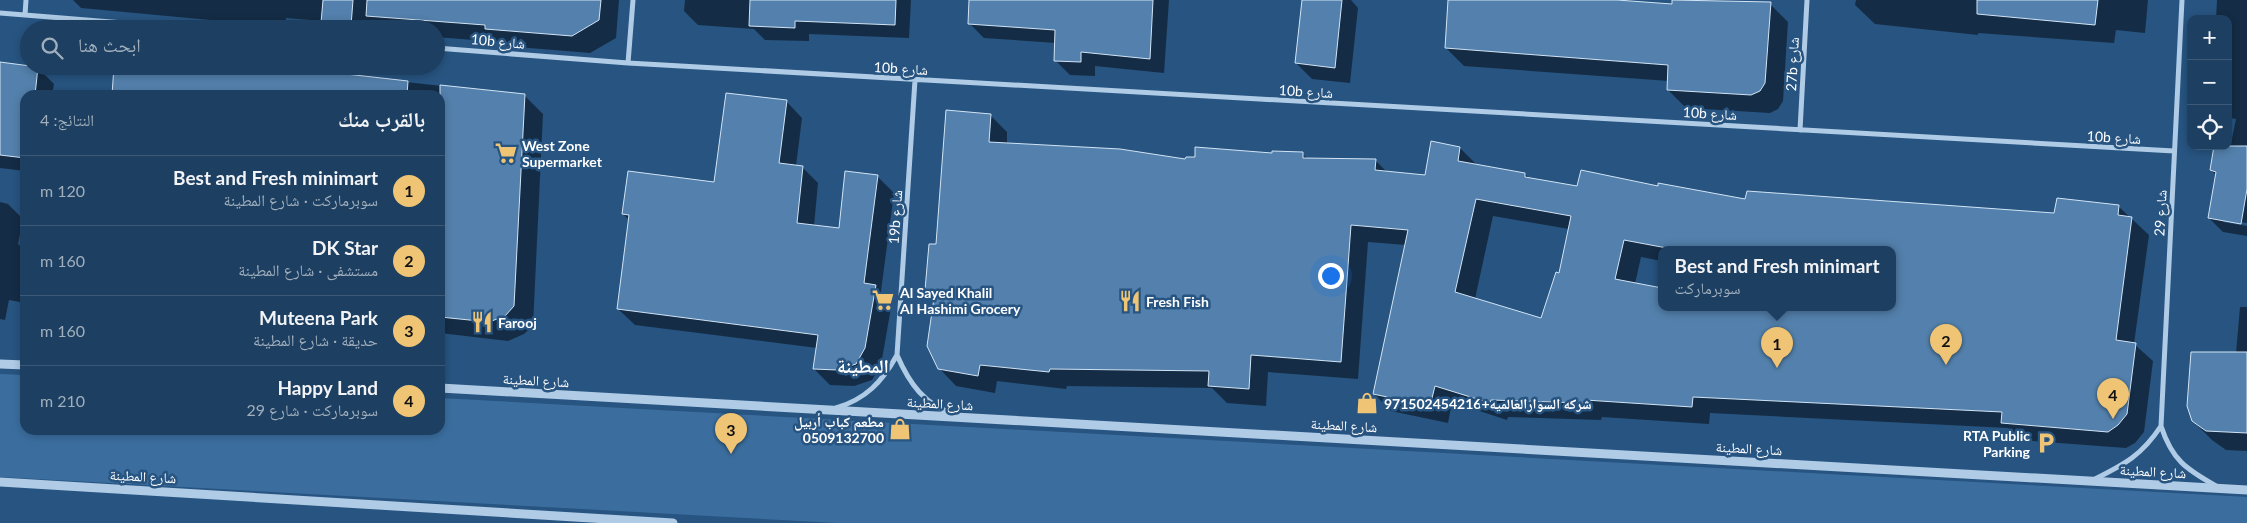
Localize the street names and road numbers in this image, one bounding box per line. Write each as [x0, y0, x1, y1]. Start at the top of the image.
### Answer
street label: 10b شارع [470, 30, 526, 54]
street label: 27b شارع [1782, 36, 1804, 92]
street label: 10b شارع [873, 58, 929, 80]
street label: 10b شارع [1278, 81, 1334, 103]
street label: 10b شارع [1682, 103, 1738, 125]
street label: 10b شارع [2086, 127, 2142, 149]
street label: 19b شارع [885, 189, 907, 245]
street label: شارع 29 [2150, 189, 2172, 237]
street label: شارع المطينة [502, 370, 570, 392]
street label: شارع المطينة [906, 393, 974, 415]
street label: شارع المطينة [1310, 415, 1378, 437]
street label: شارع المطينة [1715, 438, 1783, 460]
street label: شارع المطينة [2119, 461, 2187, 483]
street label: شارع المطينة [109, 466, 177, 488]

